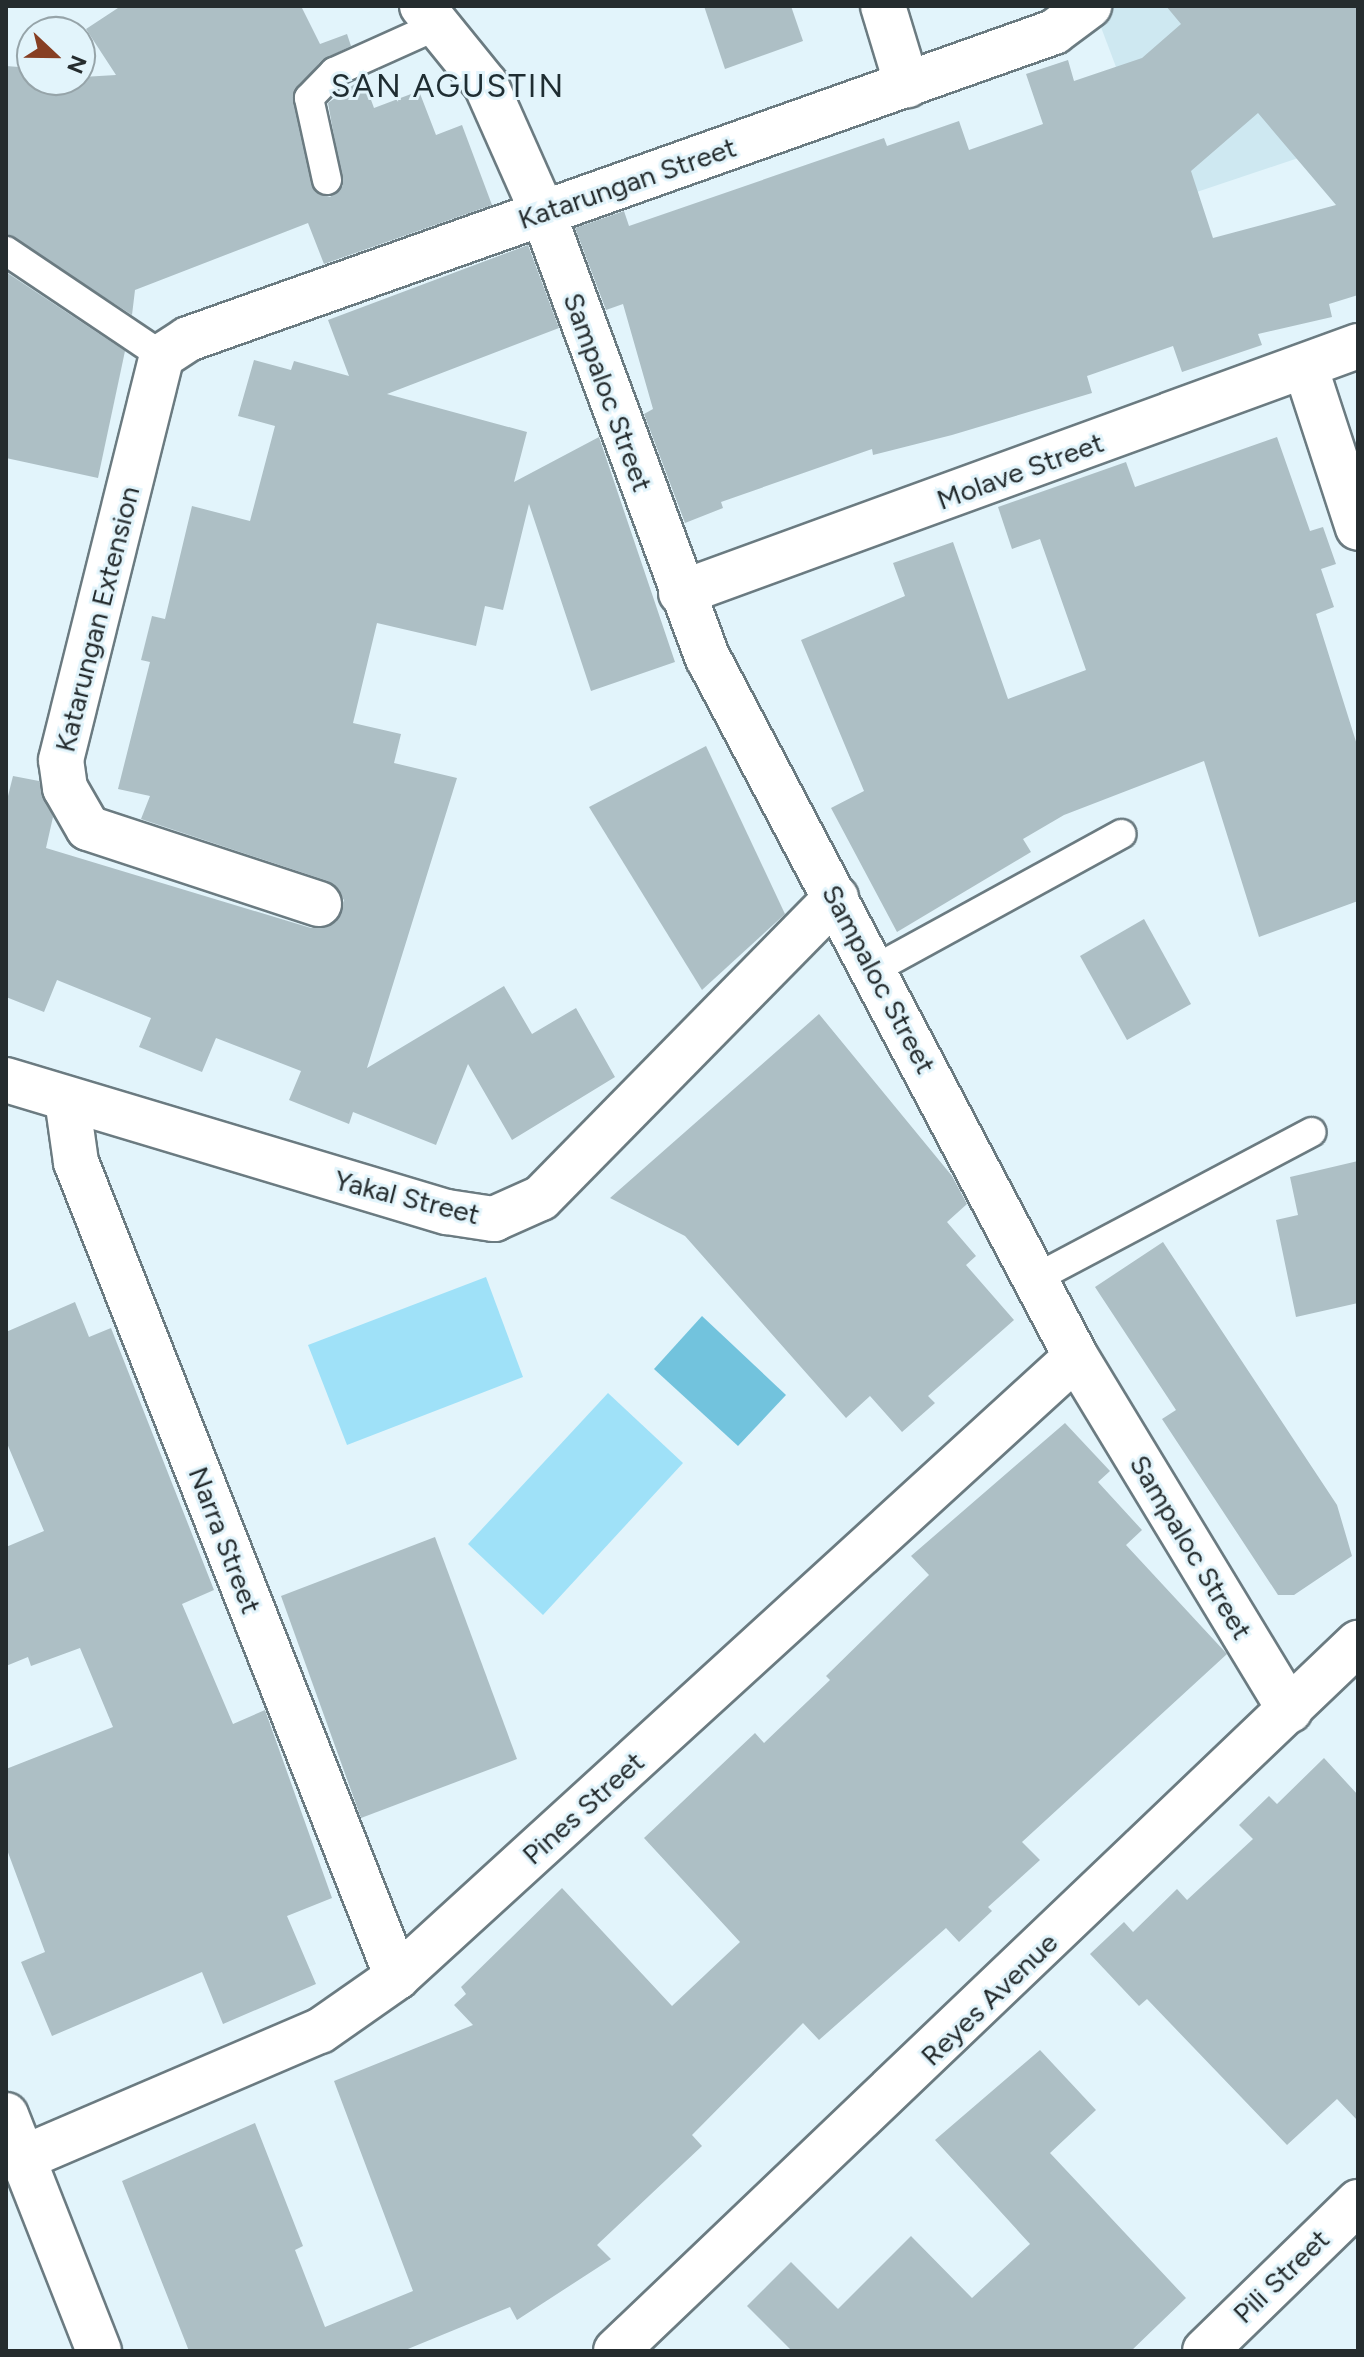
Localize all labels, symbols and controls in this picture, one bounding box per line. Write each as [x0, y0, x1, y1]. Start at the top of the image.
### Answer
north arrow [16, 16, 96, 96]
text: N [61, 51, 93, 77]
district label: SAN AGUSTIN [331, 67, 565, 105]
street label: Katarungan Street [514, 130, 740, 236]
street label: Sampaloc Street [556, 288, 660, 496]
street label: Molave Street [932, 425, 1108, 517]
street label: Katarungan Extension [48, 483, 146, 755]
street label: Sampaloc Street [815, 879, 943, 1079]
street label: Yakal Street [331, 1163, 483, 1231]
street label: Sampaloc Street [1123, 1449, 1259, 1645]
street label: Narra Street [182, 1462, 268, 1618]
street label: Pines Street [515, 1745, 651, 1871]
street label: Reyes Avenue [914, 1926, 1064, 2072]
street label: Pili Street [1226, 2222, 1336, 2330]

